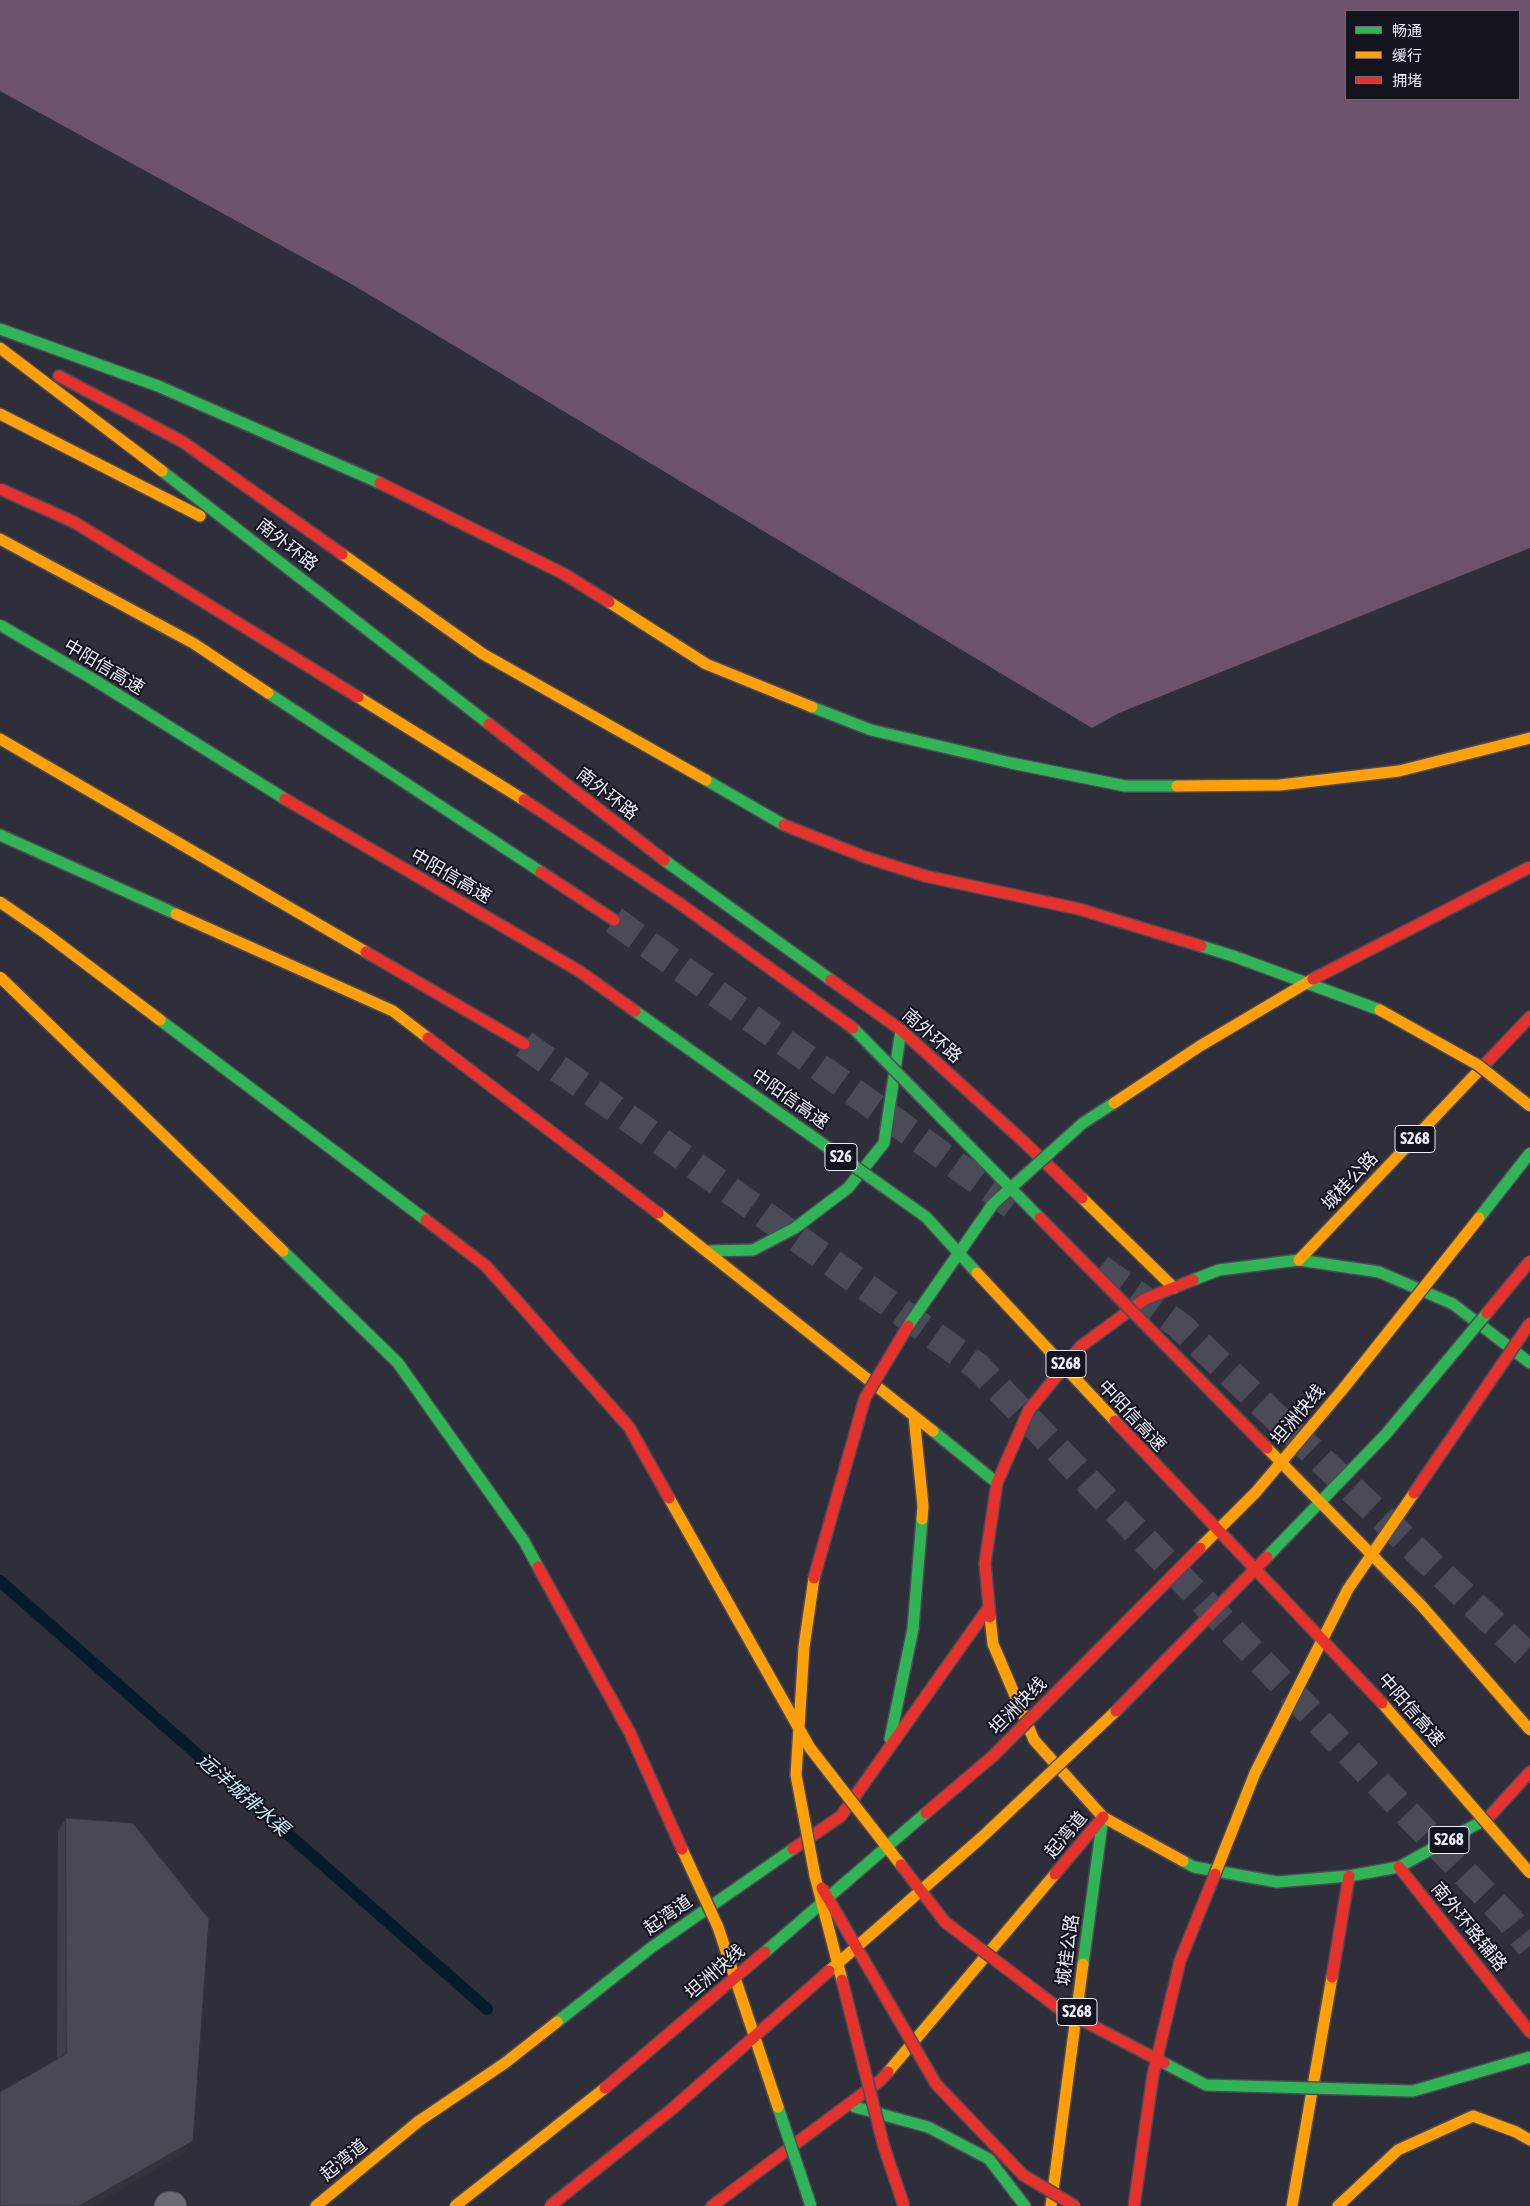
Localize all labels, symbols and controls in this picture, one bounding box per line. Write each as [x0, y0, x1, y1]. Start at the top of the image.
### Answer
legend [1345, 10, 1520, 100]
text: 畅通 [1392, 22, 1422, 39]
text: 缓行 [1392, 47, 1422, 64]
text: 拥堵 [1392, 72, 1422, 89]
street label: 南外环路 [252, 514, 322, 576]
street label: 中阳信高速 [60, 635, 148, 699]
street label: 南外环路 [572, 763, 642, 825]
street label: 中阳信高速 [407, 844, 495, 908]
street label: 南外环路 [898, 1004, 966, 1068]
street label: 中阳信高速 [747, 1064, 833, 1134]
road number: S268 [1395, 1126, 1435, 1152]
road number: S26 [825, 1144, 857, 1170]
street label: 城桂公路 [1318, 1147, 1382, 1215]
road number: S268 [1046, 1350, 1086, 1378]
street label: 中阳信高速 [1093, 1376, 1171, 1456]
street label: 坦洲快线 [1267, 1380, 1329, 1450]
street label: 中阳信高速 [1373, 1669, 1449, 1751]
street label: 坦洲快线 [985, 1673, 1051, 1739]
water label: 远洋城排水渠 [193, 1749, 293, 1841]
street label: 起湾道 [1040, 1807, 1092, 1863]
road number: S268 [1429, 1826, 1469, 1854]
street label: 南外环路辅路 [1427, 1878, 1511, 1976]
street label: 起湾道 [640, 1891, 696, 1939]
street label: 城桂公路 [1052, 1913, 1084, 1987]
street label: 坦洲快线 [681, 1940, 749, 2004]
road number: S268 [1057, 1998, 1097, 2025]
street label: 起湾道 [316, 2135, 372, 2185]

